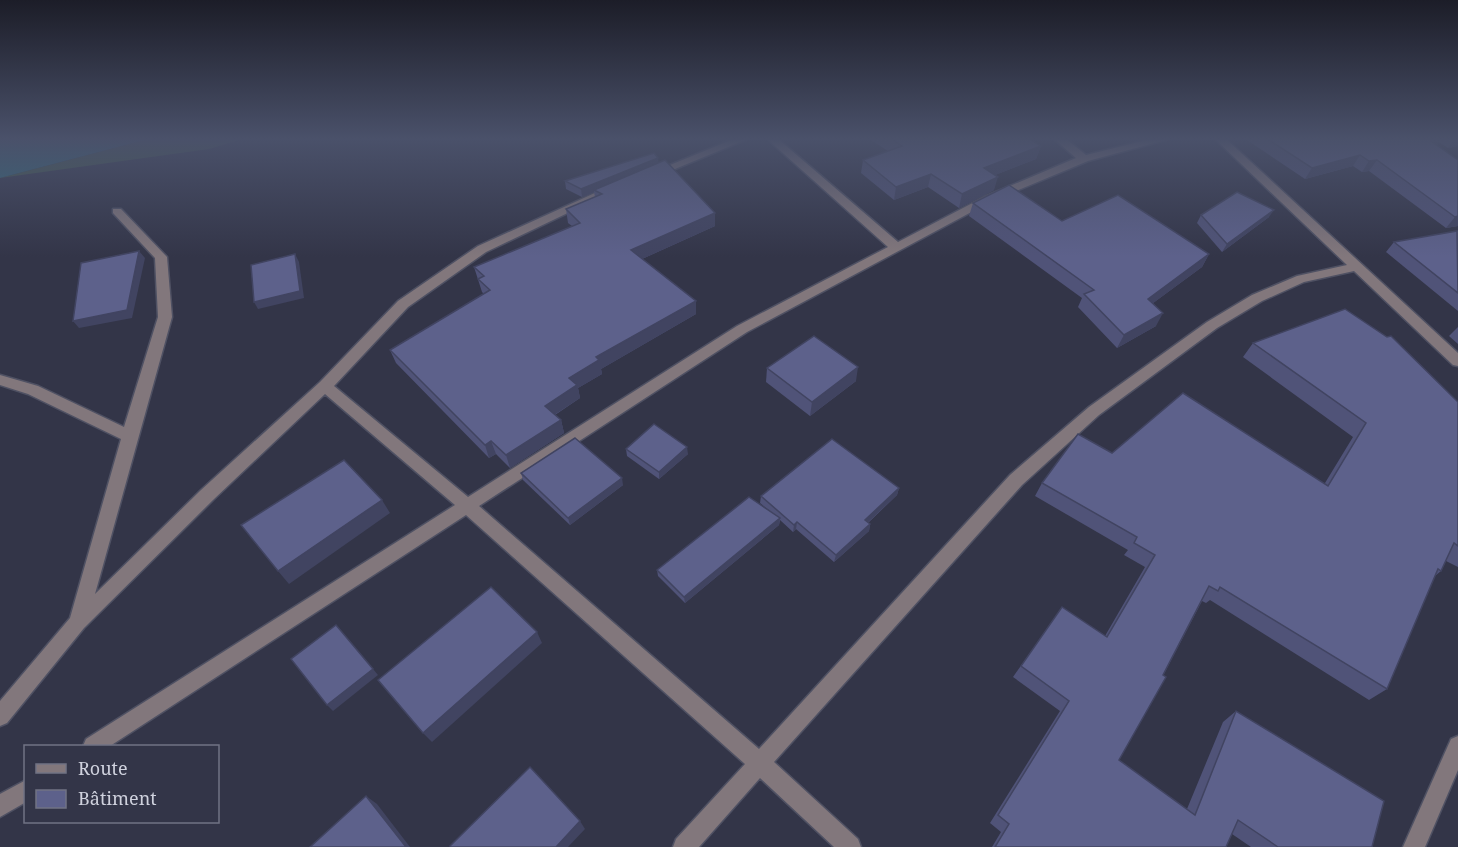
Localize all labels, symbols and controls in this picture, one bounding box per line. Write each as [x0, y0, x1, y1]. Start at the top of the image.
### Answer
legend [24, 745, 219, 823]
text: Route [78, 756, 128, 780]
text: Bâtiment [78, 786, 157, 810]

